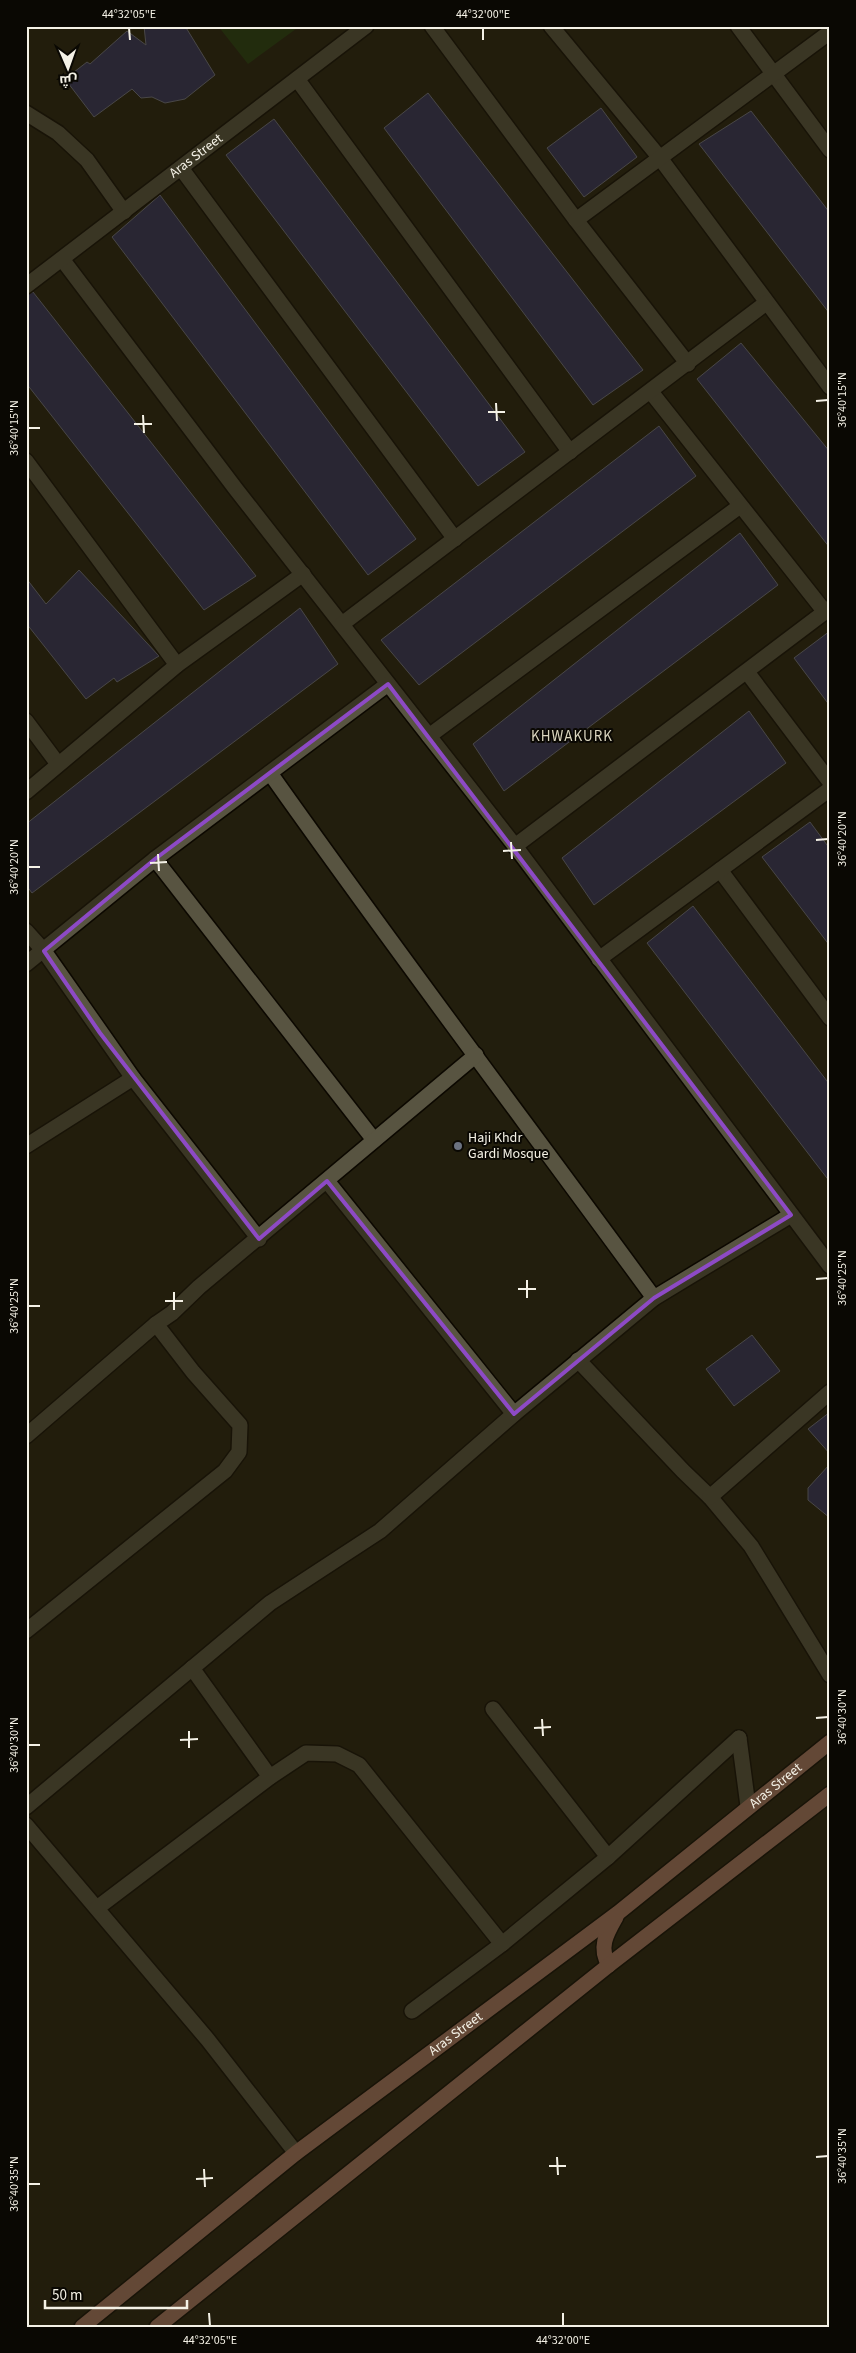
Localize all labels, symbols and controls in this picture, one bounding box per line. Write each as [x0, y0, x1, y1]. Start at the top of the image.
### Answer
text: 44°32'05"E [102, 6, 156, 23]
text: 44°32'00"E [456, 6, 510, 23]
north arrow [42, 42, 92, 92]
text: ش [59, 70, 78, 90]
street label: Aras Street [165, 129, 227, 183]
text: 36°40'15"N [834, 372, 851, 428]
text: 36°40'15"N [6, 400, 23, 456]
district label: KHWAKURK [531, 726, 613, 747]
text: 36°40'20"N [834, 811, 851, 867]
text: 36°40'20"N [6, 839, 23, 895]
place label: Haji Khdr Gardi Mosque [468, 1128, 548, 1164]
marker: Haji Khdr Gardi Mosque [452, 1140, 464, 1152]
text: 36°40'25"N [834, 1250, 851, 1306]
text: 36°40'25"N [6, 1278, 23, 1334]
text: 36°40'30"N [834, 1689, 851, 1745]
text: 36°40'30"N [6, 1717, 23, 1773]
street label: Aras Street [745, 1758, 807, 1813]
street label: Aras Street [424, 2007, 487, 2061]
text: 36°40'35"N [834, 2128, 851, 2184]
text: 36°40'35"N [6, 2156, 23, 2212]
scale bar [45, 2278, 188, 2310]
text: 50 m [52, 2285, 82, 2306]
text: 44°32'05"E [183, 2332, 237, 2349]
text: 44°32'00"E [536, 2332, 590, 2349]

